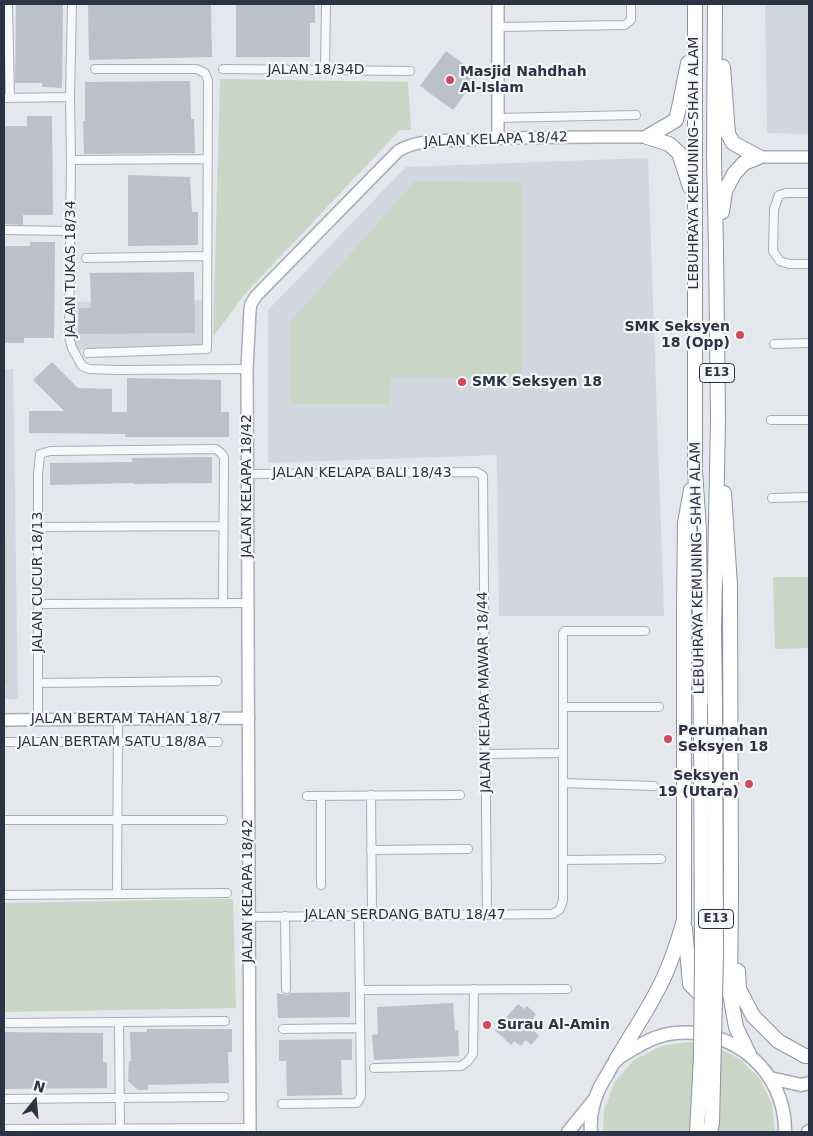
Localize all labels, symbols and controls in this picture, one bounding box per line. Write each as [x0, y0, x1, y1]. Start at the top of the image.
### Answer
street label: LEBUHRAYA KEMUNING–SHAH ALAM [686, 37, 702, 289]
street label: JALAN 18/34D [267, 62, 365, 78]
place label: Masjid Nahdhah Al-Islam [460, 64, 587, 96]
marker: Masjid Nahdhah Al-Islam [444, 74, 456, 86]
street label: JALAN KELAPA 18/42 [424, 129, 568, 151]
street label: JALAN TUKAS 18/34 [63, 200, 79, 338]
place label: SMK Seksyen 18 (Opp) [624, 319, 730, 352]
marker: SMK Seksyen 18 (Opp) [734, 329, 746, 341]
road number: E13 [700, 363, 734, 382]
place label: SMK Seksyen 18 [472, 374, 602, 390]
marker: SMK Seksyen 18 [456, 376, 468, 388]
street label: JALAN KELAPA 18/42 [239, 414, 255, 558]
street label: LEBUHRAYA KEMUNING–SHAH ALAM [687, 441, 709, 695]
street label: JALAN KELAPA BALI 18/43 [272, 465, 452, 481]
street label: JALAN CUCUR 18/13 [30, 512, 46, 652]
street label: JALAN KELAPA MAWAR 18/44 [475, 591, 495, 793]
street label: JALAN BERTAM TAHAN 18/7 [31, 711, 221, 727]
place label: Perumahan Seksyen 18 [678, 723, 768, 756]
marker: Perumahan Seksyen 18 [662, 733, 674, 745]
street label: JALAN BERTAM SATU 18/8A [18, 734, 206, 750]
place label: Seksyen 19 (Utara) [658, 768, 739, 800]
marker: Seksyen 19 (Utara) [743, 778, 755, 790]
street label: JALAN KELAPA 18/42 [240, 819, 256, 963]
street label: JALAN SERDANG BATU 18/47 [304, 907, 506, 923]
road number: E13 [698, 910, 734, 929]
place label: Surau Al-Amin [497, 1017, 610, 1033]
marker: Surau Al-Amin [481, 1019, 493, 1031]
north arrow [10, 1076, 60, 1126]
text: N [31, 1077, 47, 1096]

